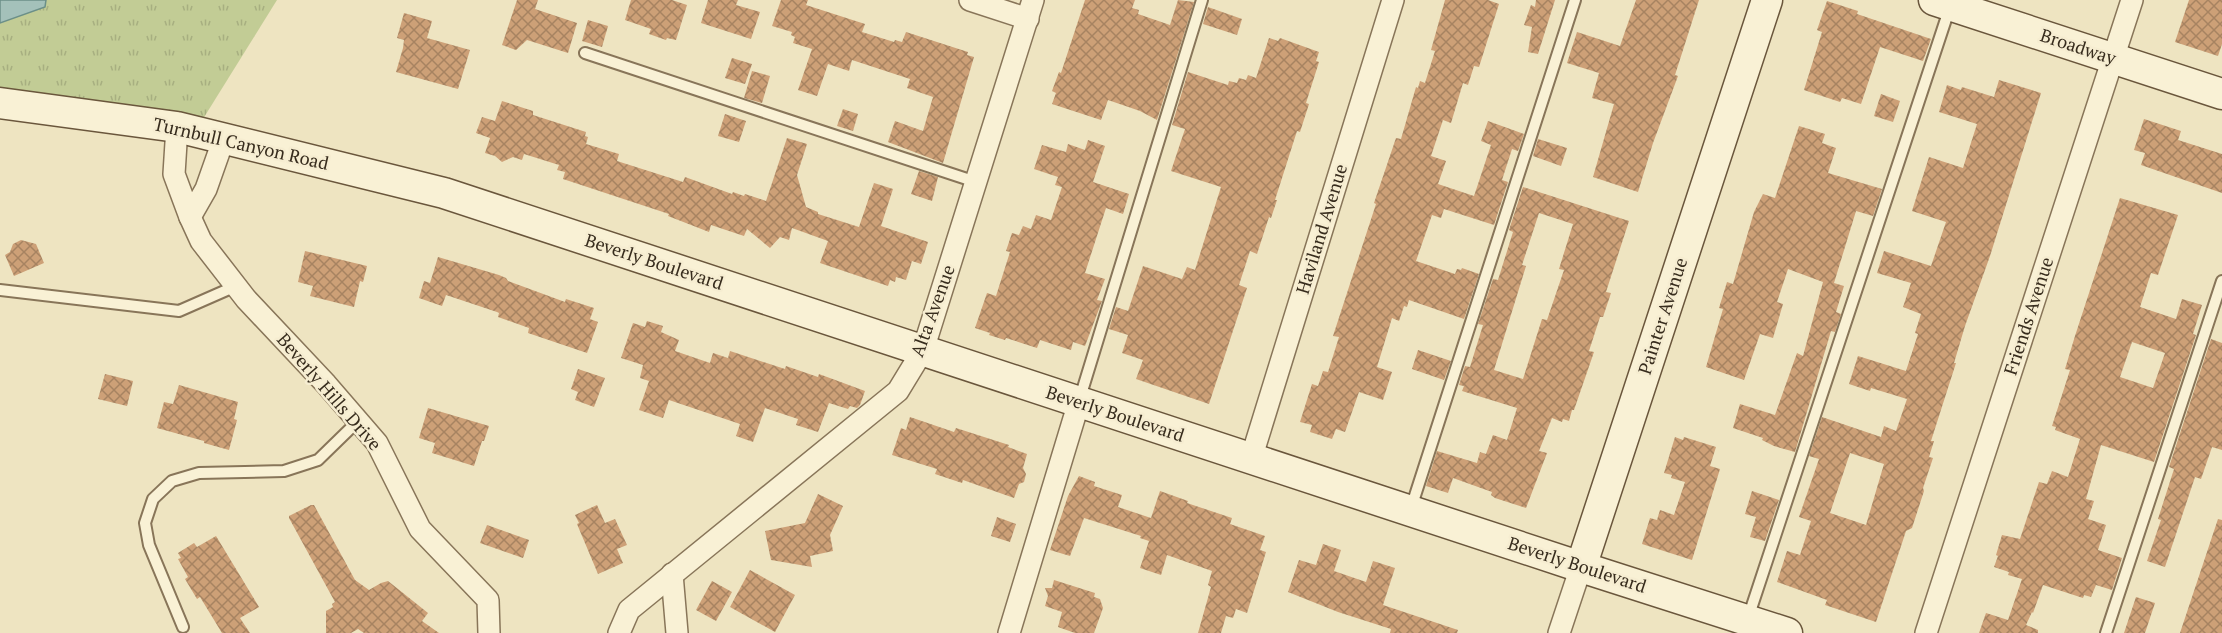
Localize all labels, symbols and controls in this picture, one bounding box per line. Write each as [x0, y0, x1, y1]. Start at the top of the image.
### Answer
street label: Broadway [2037, 23, 2120, 70]
street label: Turnbull Canyon Road [151, 111, 331, 175]
street label: Haviland Avenue [1290, 161, 1352, 297]
street label: Beverly Boulevard [582, 227, 727, 295]
street label: Painter Avenue [1632, 254, 1692, 377]
street label: Friends Avenue [1998, 254, 2058, 378]
street label: Alta Avenue [904, 261, 960, 360]
street label: Beverly Hills Drive [272, 328, 387, 455]
street label: Beverly Boulevard [1043, 379, 1188, 447]
street label: Beverly Boulevard [1505, 530, 1650, 598]

